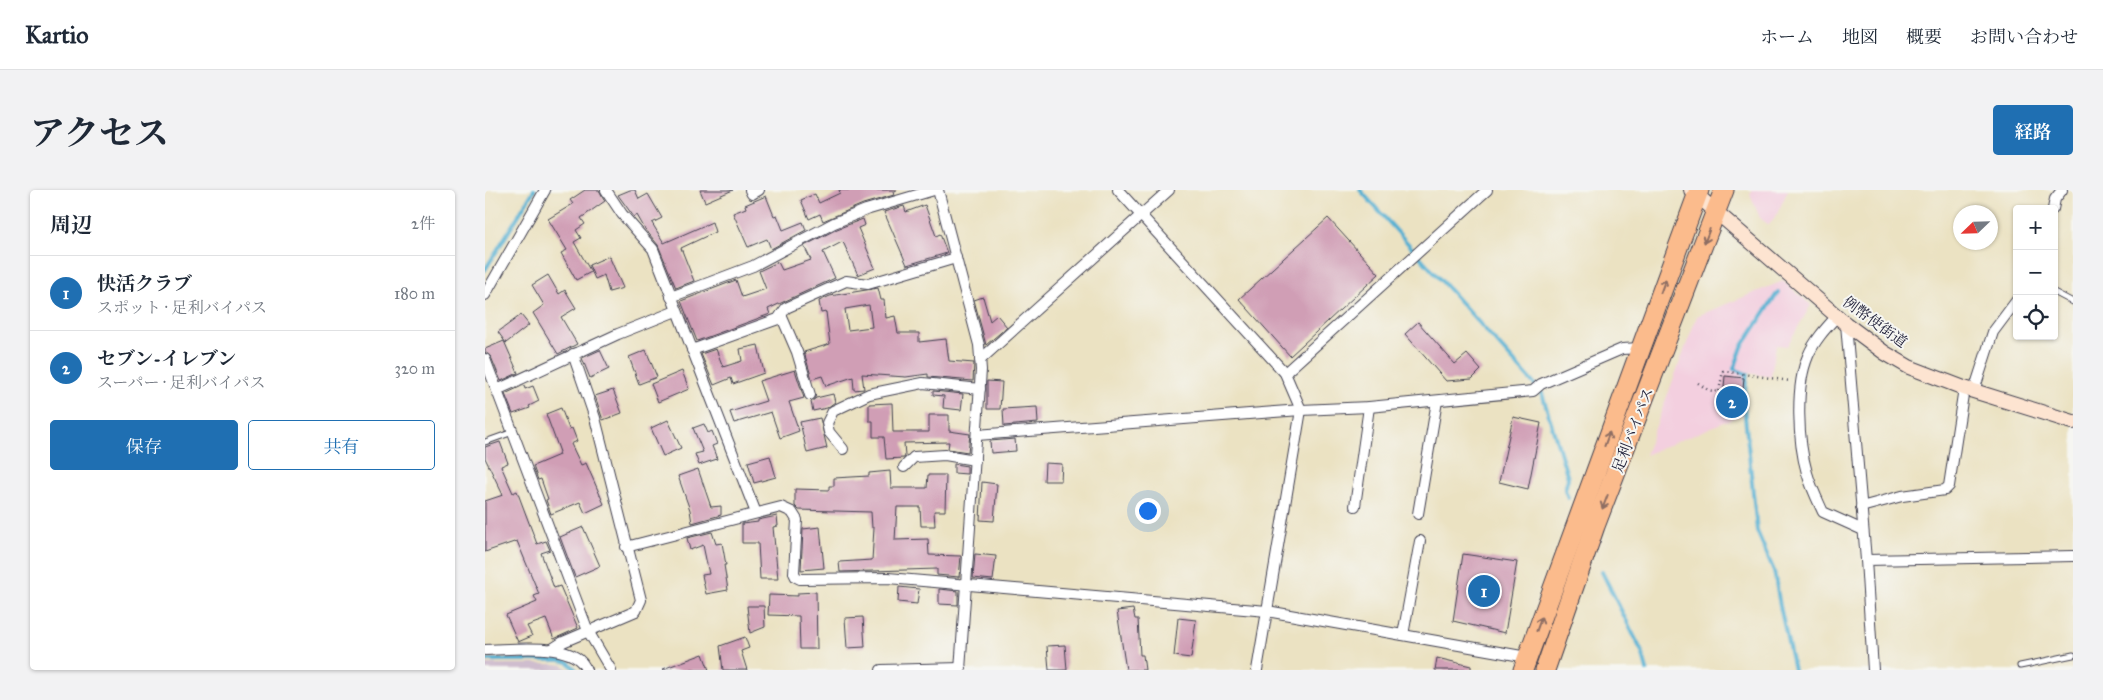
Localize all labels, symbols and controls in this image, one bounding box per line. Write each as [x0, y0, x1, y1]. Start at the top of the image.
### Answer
text: Kartio [25, 20, 88, 50]
text: ホーム [1760, 26, 1814, 48]
text: 地図 [1842, 26, 1878, 48]
text: 概要 [1906, 26, 1942, 48]
text: お問い合わせ [1970, 26, 2078, 48]
button: 経路 [1993, 105, 2073, 155]
text: アクセス [30, 112, 169, 155]
north arrow [1953, 205, 1998, 250]
map controls [2013, 205, 2058, 340]
button: + [2013, 205, 2058, 250]
text: 周辺 [50, 212, 92, 238]
text: 2件 [411, 214, 435, 233]
one-way arrow [1701, 228, 1710, 243]
button: − [2013, 250, 2058, 295]
text: 快活クラブ [97, 272, 192, 295]
one-way arrow [1659, 279, 1668, 294]
text: 1 [63, 284, 69, 303]
text: 180 m [394, 284, 435, 303]
street label: 例幣使街道 [1839, 293, 1911, 351]
button: locate [2013, 295, 2058, 340]
text: スポット · 足利バイパス [97, 298, 267, 317]
text: セブン-イレブン [97, 347, 236, 370]
text: 2 [62, 359, 70, 378]
text: 320 m [395, 359, 435, 378]
text: スーパー · 足利バイパス [97, 373, 265, 392]
pin: 2 [1716, 383, 1748, 421]
street label: 足利バイパス [1609, 385, 1657, 475]
button: 保存 [50, 420, 238, 470]
button: 共有 [248, 420, 435, 470]
one-way arrow [1603, 431, 1612, 447]
one-way arrow [1600, 494, 1609, 509]
your location [1135, 498, 1161, 524]
pin: 1 [1468, 572, 1500, 610]
one-way arrow [1535, 617, 1544, 632]

